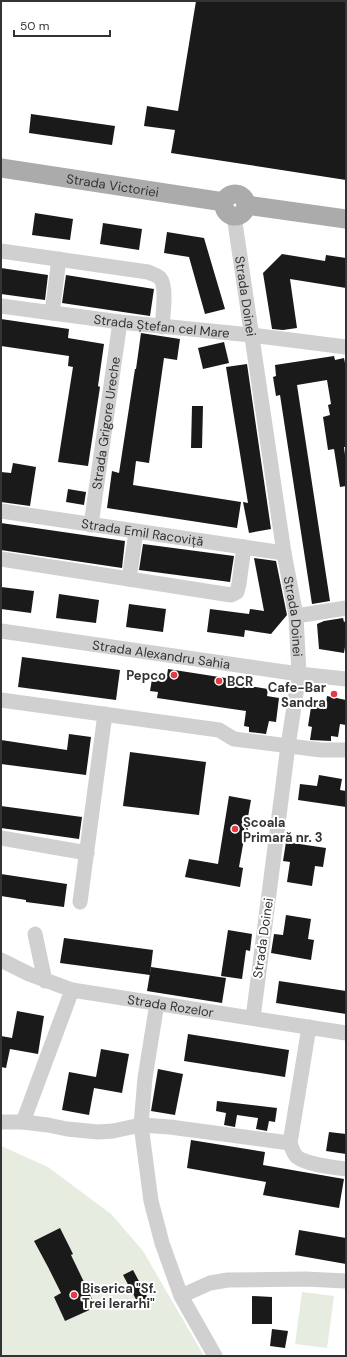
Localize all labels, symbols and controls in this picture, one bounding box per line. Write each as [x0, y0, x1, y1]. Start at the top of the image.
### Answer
scale bar [14, 12, 110, 38]
text: 50 m [20, 18, 49, 34]
street label: Strada Victoriei [65, 170, 160, 200]
street label: Strada Doinei [232, 255, 260, 337]
street label: Strada Ștefan cel Mare [93, 310, 230, 341]
street label: Strada Grigore Ureche [88, 356, 123, 491]
street label: Strada Emil Racoviță [80, 515, 205, 549]
street label: Strada Doinei [280, 575, 307, 657]
street label: Strada Alexandru Sahia [91, 636, 231, 672]
place label: Pepco [126, 667, 166, 684]
marker: Pepco [169, 670, 179, 680]
place label: BCR [227, 673, 253, 690]
marker: BCR [214, 676, 224, 686]
place label: Cafe-Bar Sandra [268, 679, 327, 711]
marker: Cafe-Bar Sandra [329, 689, 339, 699]
place label: Școala Primară nr. 3 [243, 814, 323, 846]
marker: Școala Primară nr. 3 [230, 824, 240, 834]
street label: Strada Doinei [249, 897, 277, 979]
street label: Strada Rozelor [126, 990, 215, 1021]
place label: Biserica "Sf. Trei Ierarhi" [82, 1280, 156, 1312]
marker: Biserica "Sf. Trei Ierarhi" [69, 1290, 79, 1300]

